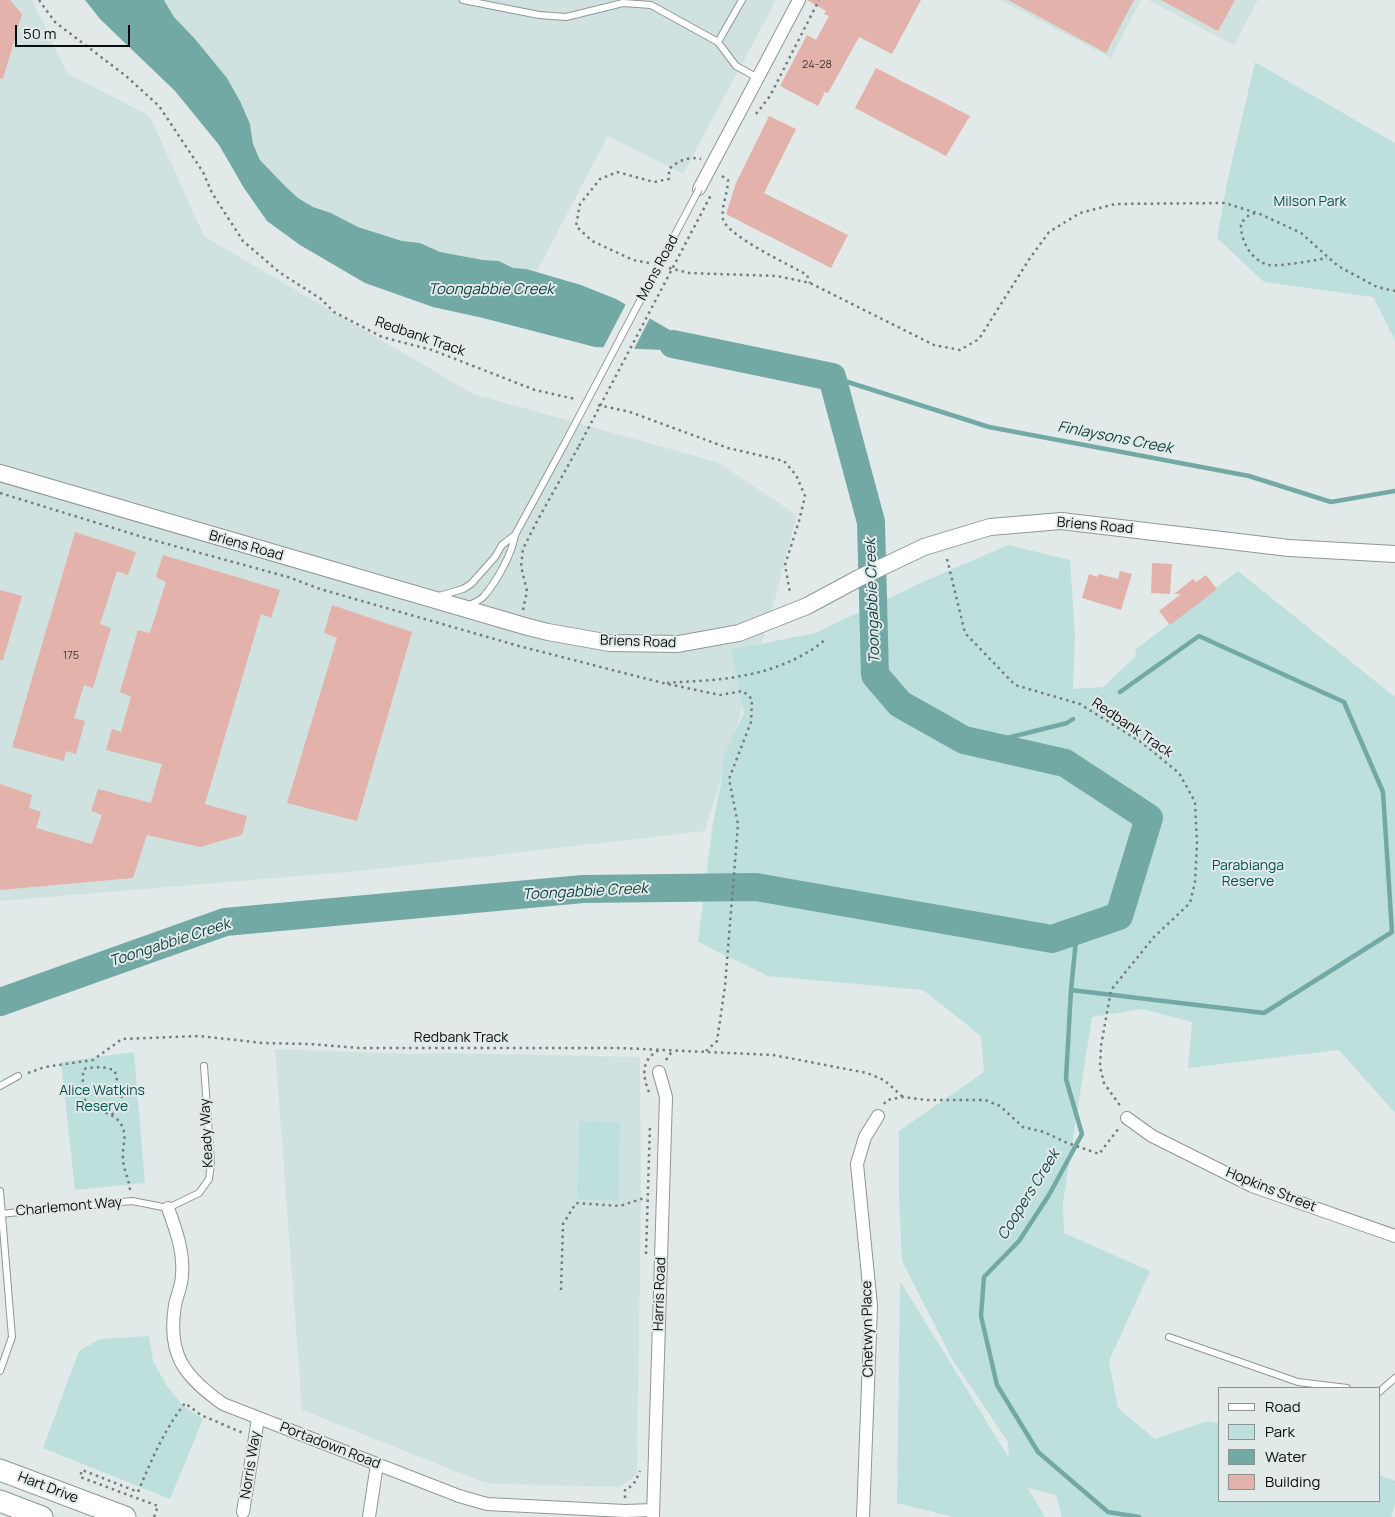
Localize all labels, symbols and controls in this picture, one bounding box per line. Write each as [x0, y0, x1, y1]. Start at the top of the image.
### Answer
scale bar [18, 15, 132, 47]
text: 50 m [23, 23, 57, 44]
house number: 24-28 [802, 58, 832, 72]
park label: Milson Park [1274, 194, 1346, 210]
street label: Mons Road [634, 232, 682, 304]
water label: Toongabbie Creek [428, 281, 554, 299]
street label: Redbank Track [373, 314, 467, 360]
water label: Finlaysons Creek [1056, 418, 1174, 458]
street label: Briens Road [1056, 514, 1134, 538]
street label: Briens Road [207, 527, 285, 565]
water label: Toongabbie Creek [862, 538, 884, 664]
street label: Briens Road [599, 632, 677, 652]
house number: 175 [63, 649, 79, 663]
street label: Redbank Track [1088, 695, 1176, 761]
park label: Parabianga Reserve [1212, 858, 1284, 890]
water label: Toongabbie Creek [522, 880, 648, 904]
water label: Toongabbie Creek [107, 915, 233, 971]
street label: Redbank Track [414, 1030, 508, 1046]
park label: Alice Watkins Reserve [59, 1083, 145, 1116]
street label: Keady Way [197, 1098, 217, 1168]
water label: Coopers Creek [994, 1147, 1064, 1243]
street label: Hopkins Street [1223, 1164, 1319, 1216]
street label: Charlemont Way [15, 1194, 123, 1220]
street label: Harris Road [650, 1257, 670, 1331]
street label: Chetwyn Place [859, 1281, 877, 1377]
legend [1218, 1387, 1380, 1502]
text: Road [1265, 1396, 1301, 1417]
street label: Portadown Road [277, 1419, 383, 1473]
text: Park [1265, 1421, 1295, 1442]
street label: Norris Way [237, 1430, 265, 1500]
text: Water [1265, 1446, 1307, 1467]
street label: Hart Drive [15, 1469, 81, 1507]
text: Building [1265, 1471, 1320, 1492]

